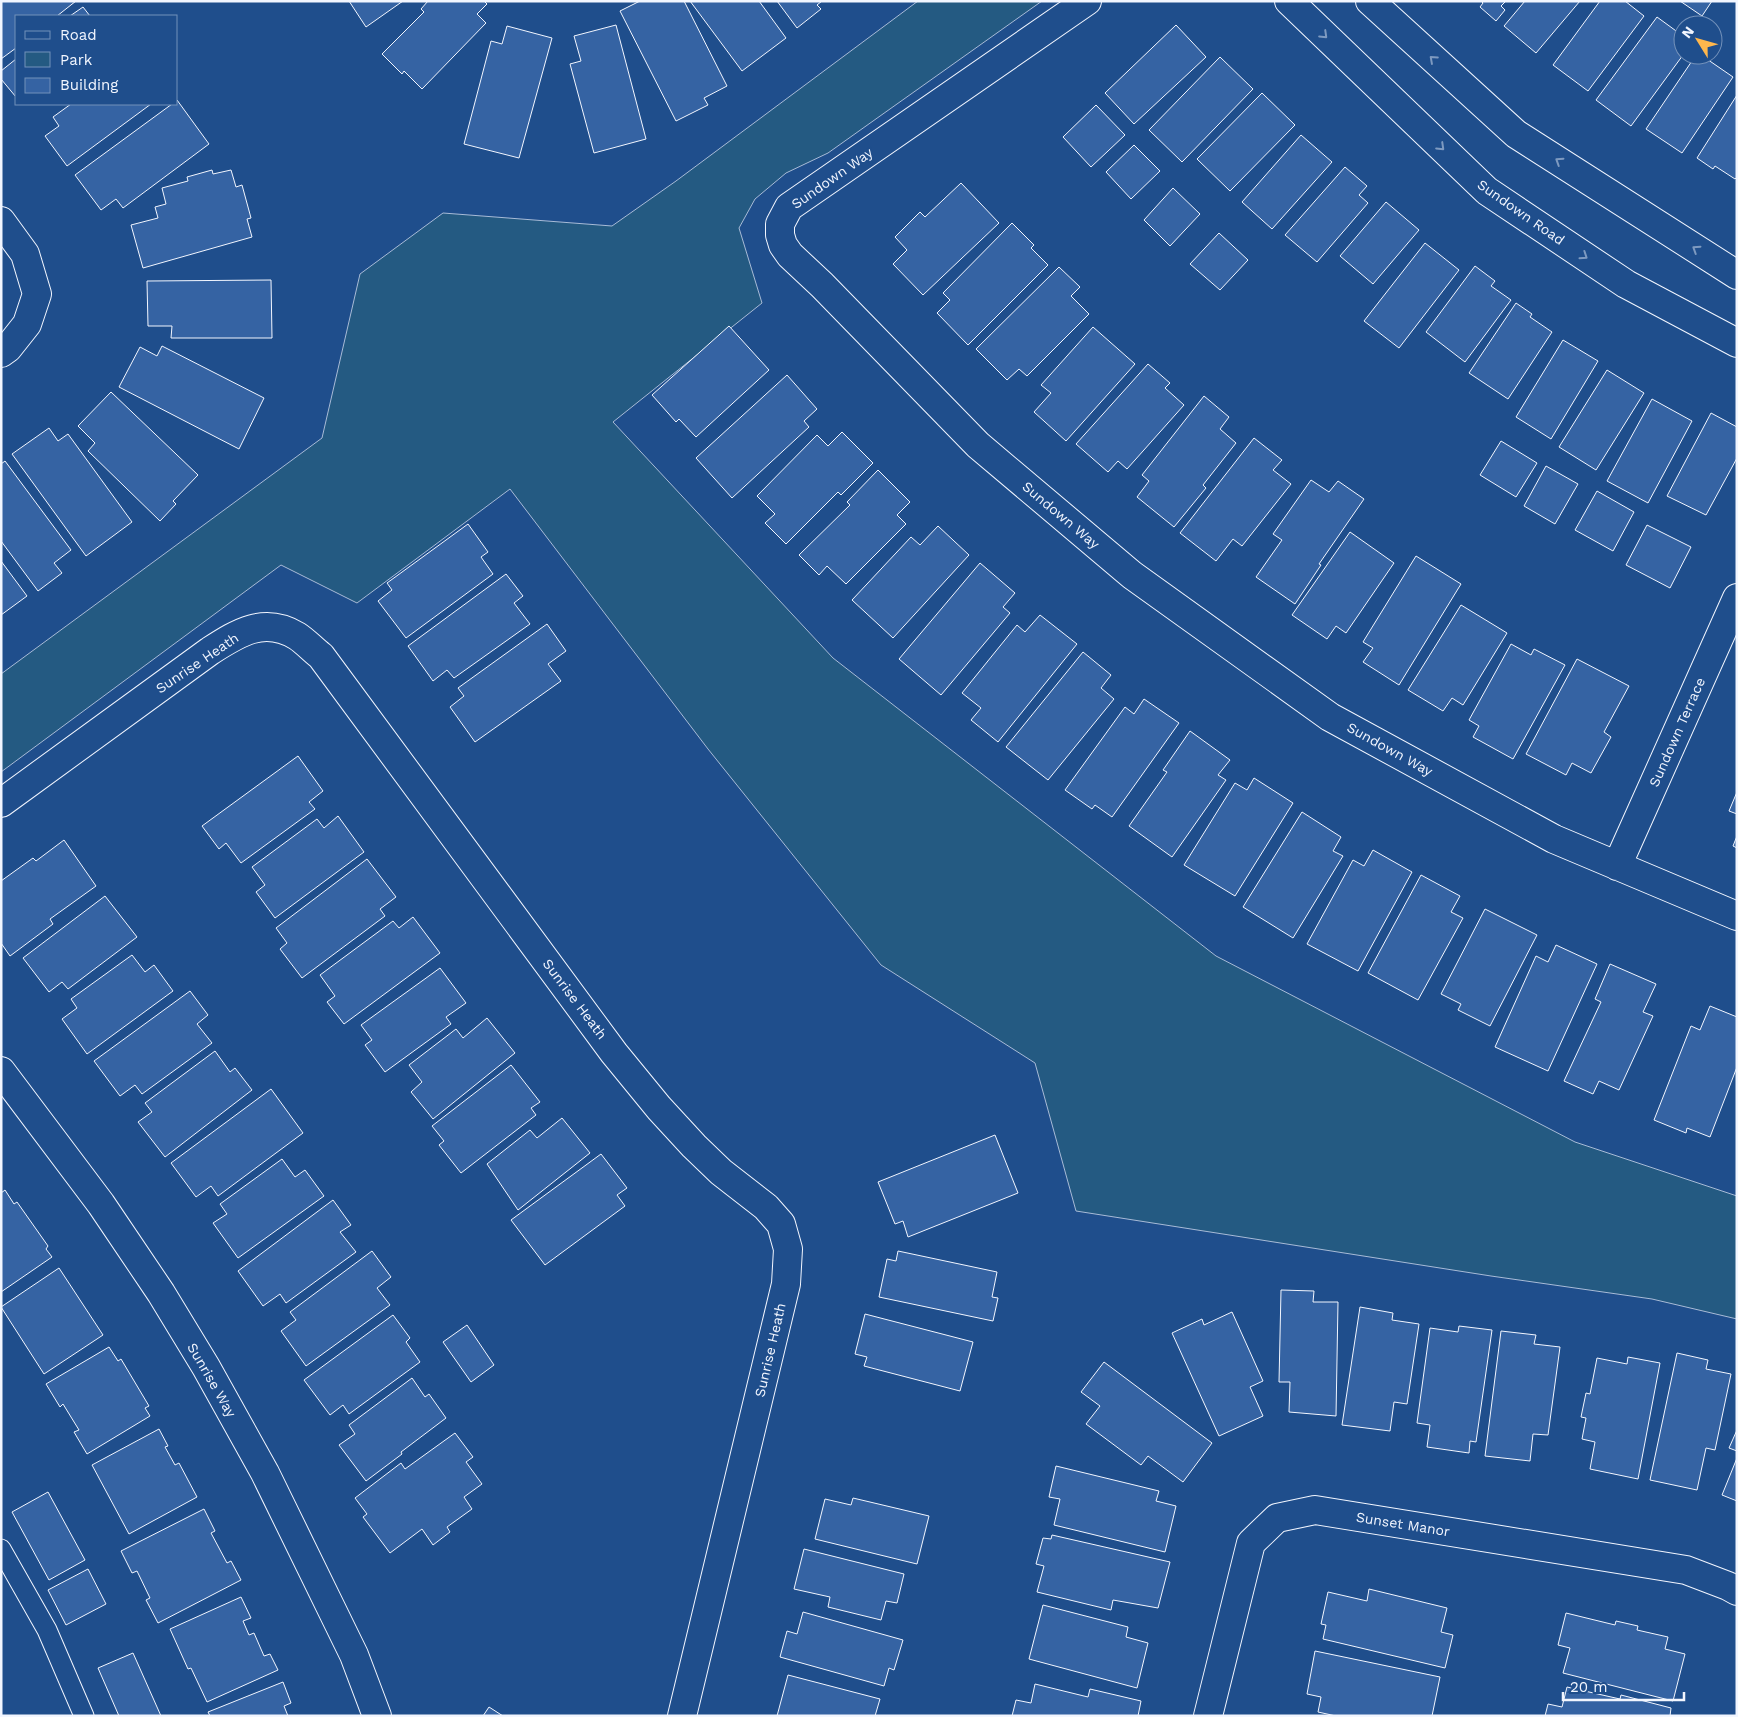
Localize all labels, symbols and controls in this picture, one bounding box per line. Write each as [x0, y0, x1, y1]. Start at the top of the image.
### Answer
legend [15, 15, 178, 105]
north arrow [1673, 15, 1723, 65]
text: N [1678, 23, 1697, 41]
text: Road [60, 26, 97, 44]
one-way arrow [1318, 29, 1327, 38]
text: Park [60, 51, 93, 69]
one-way arrow [1430, 55, 1439, 64]
text: Building [60, 76, 118, 94]
one-way arrow [1436, 141, 1445, 150]
street label: Sundown Way [788, 144, 876, 212]
one-way arrow [1555, 158, 1564, 168]
street label: Sundown Road [1474, 176, 1568, 248]
one-way arrow [1692, 245, 1701, 255]
one-way arrow [1579, 250, 1588, 259]
street label: Sundown Way [1019, 478, 1103, 552]
street label: Sunrise Heath [153, 629, 241, 697]
street label: Sundown Terrace [1646, 675, 1708, 789]
street label: Sundown Way [1344, 719, 1436, 780]
street label: Sunrise Heath [540, 956, 610, 1042]
street label: Sunrise Heath [751, 1301, 789, 1399]
street label: Sunrise Way [184, 1340, 240, 1421]
street label: Sunset Manor [1355, 1509, 1451, 1539]
scale bar [1563, 1670, 1684, 1702]
text: 20 m [1570, 1678, 1608, 1696]

